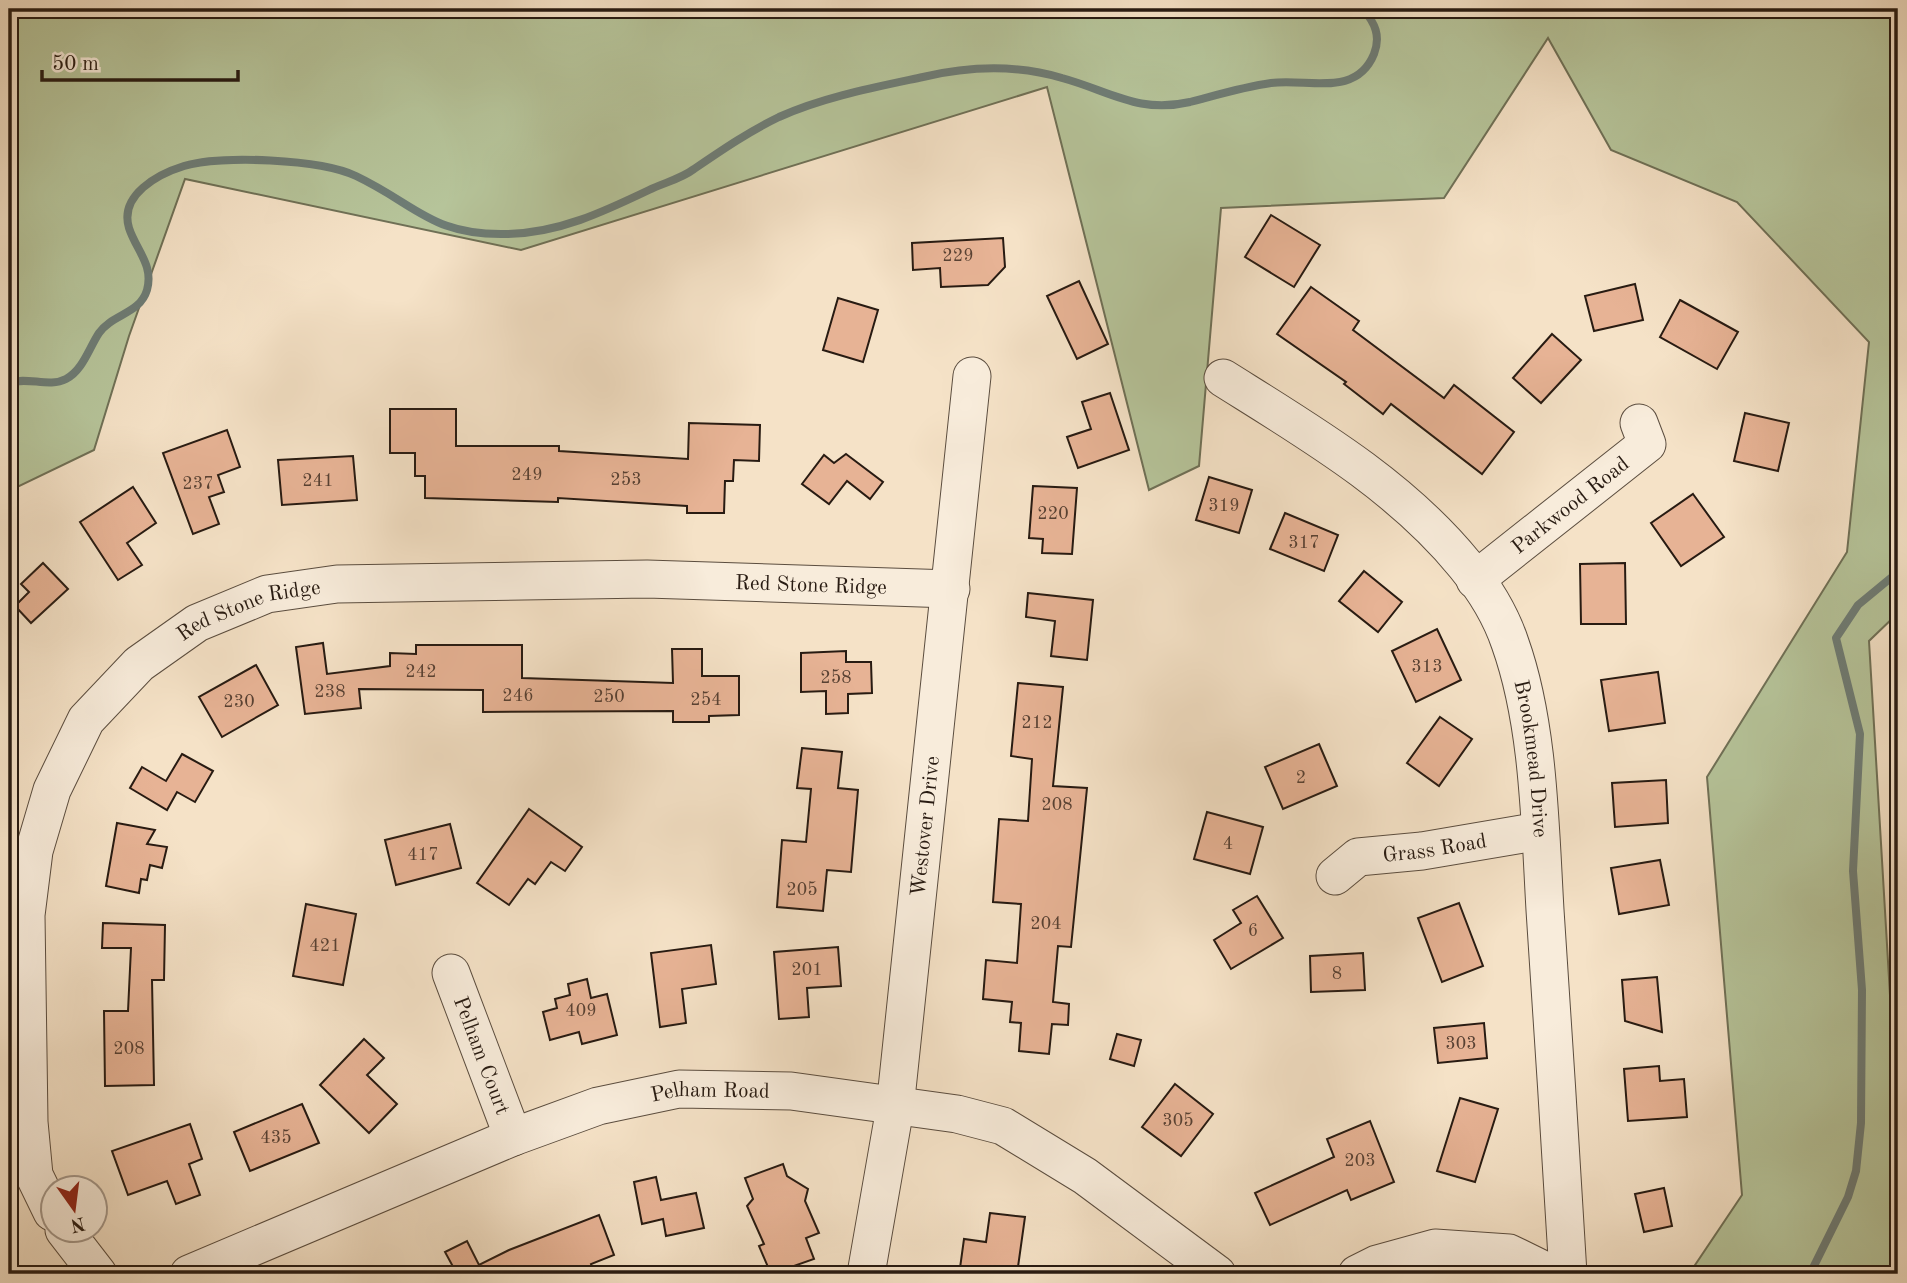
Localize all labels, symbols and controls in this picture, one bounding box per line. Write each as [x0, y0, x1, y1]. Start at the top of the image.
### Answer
scale bar [42, 38, 238, 82]
text: 50 m [52, 54, 99, 75]
house number: 229 [942, 247, 974, 265]
street label: Parkwood Road [1508, 453, 1634, 559]
house number: 249 [511, 466, 543, 484]
house number: 253 [610, 471, 642, 489]
house number: 241 [302, 472, 334, 490]
house number: 237 [182, 475, 214, 493]
house number: 319 [1208, 497, 1240, 515]
house number: 220 [1037, 505, 1069, 523]
house number: 317 [1288, 534, 1320, 552]
street label: Red Stone Ridge [735, 573, 887, 599]
street label: Red Stone Ridge [173, 577, 322, 646]
house number: 313 [1411, 658, 1443, 676]
house number: 242 [405, 663, 437, 681]
house number: 258 [820, 669, 852, 687]
street label: Brookmead Drive [1509, 678, 1550, 838]
house number: 238 [314, 683, 346, 701]
house number: 246 [502, 687, 534, 705]
house number: 250 [593, 688, 625, 706]
house number: 254 [690, 691, 722, 709]
house number: 230 [223, 693, 255, 711]
house number: 212 [1021, 714, 1053, 732]
street label: Westover Drive [908, 755, 944, 897]
house number: 2 [1296, 769, 1306, 787]
house number: 208 [1041, 796, 1073, 814]
street label: Grass Road [1382, 831, 1489, 867]
house number: 4 [1223, 835, 1233, 853]
house number: 417 [407, 846, 439, 864]
house number: 205 [786, 881, 818, 899]
house number: 204 [1030, 915, 1062, 933]
house number: 6 [1248, 922, 1258, 940]
house number: 421 [309, 937, 341, 955]
house number: 201 [791, 961, 823, 979]
house number: 8 [1332, 965, 1342, 983]
street label: Pelham Court [449, 994, 513, 1118]
house number: 409 [565, 1002, 597, 1020]
house number: 303 [1445, 1035, 1477, 1053]
house number: 208 [113, 1040, 145, 1058]
street label: Pelham Road [649, 1080, 770, 1107]
house number: 305 [1162, 1112, 1194, 1130]
house number: 435 [260, 1129, 292, 1147]
house number: 203 [1344, 1152, 1376, 1170]
north arrow [38, 1174, 108, 1244]
text: N [68, 1212, 87, 1234]

